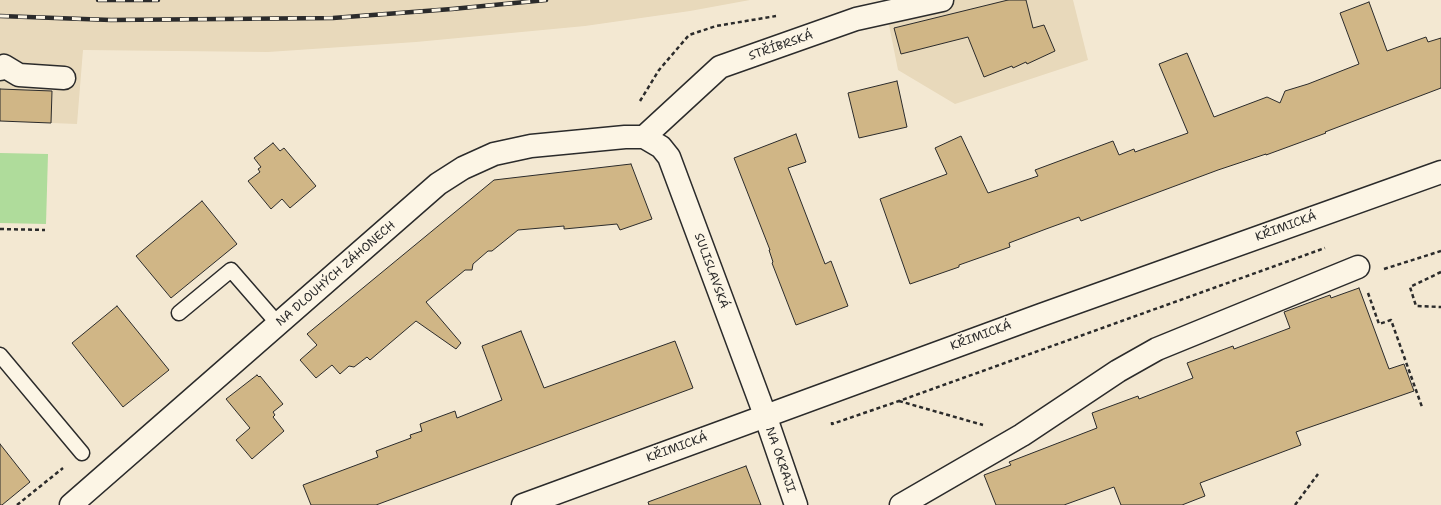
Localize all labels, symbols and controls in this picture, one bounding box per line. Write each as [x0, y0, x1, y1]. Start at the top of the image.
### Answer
street label: STŘÍBRSKÁ [747, 28, 815, 64]
street label: KŘIMICKÁ [1253, 209, 1319, 245]
street label: NA DLOUHÝCH ZÁHONECH [274, 218, 398, 330]
street label: SULISLAVSKÁ [691, 231, 731, 311]
street label: KŘIMICKÁ [948, 318, 1014, 354]
street label: NA OKRAJI [762, 425, 798, 495]
street label: KŘIMICKÁ [644, 430, 710, 466]

